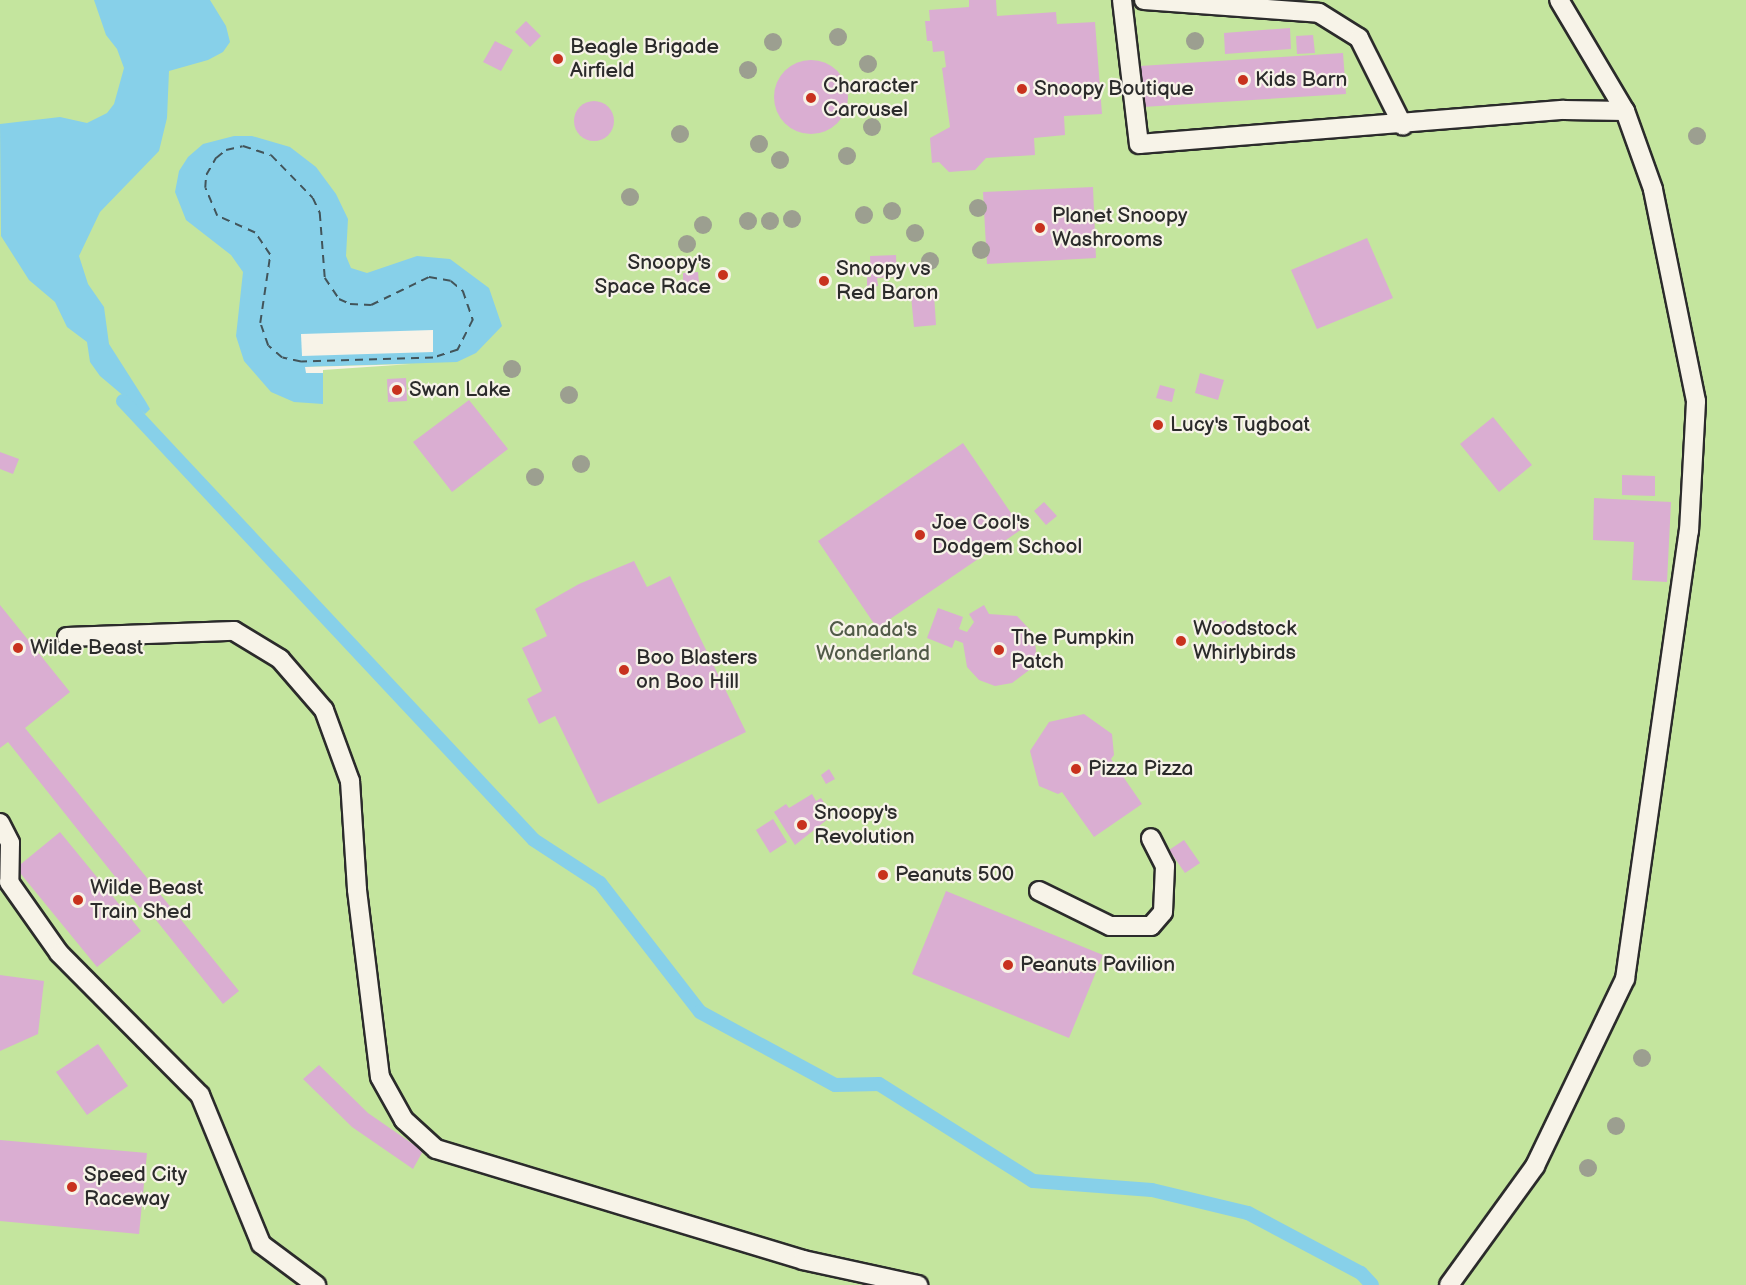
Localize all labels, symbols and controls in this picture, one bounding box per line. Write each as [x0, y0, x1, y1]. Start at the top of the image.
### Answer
place label: Beagle Brigade Airfield [570, 34, 719, 84]
marker: Beagle Brigade Airfield [551, 52, 565, 66]
place label: Kids Barn [1255, 67, 1347, 93]
place label: Character Carousel [823, 73, 917, 123]
marker: Kids Barn [1236, 73, 1250, 87]
place label: Snoopy Boutique [1034, 76, 1195, 102]
marker: Snoopy Boutique [1015, 82, 1029, 96]
marker: Character Carousel [804, 91, 818, 105]
place label: Planet Snoopy Washrooms [1052, 203, 1188, 253]
marker: Planet Snoopy Washrooms [1033, 221, 1047, 235]
place label: Snoopy's Space Race [594, 250, 711, 300]
place label: Snoopy vs Red Baron [836, 256, 938, 306]
marker: Snoopy's Space Race [716, 268, 730, 282]
marker: Snoopy vs Red Baron [817, 274, 831, 288]
place label: Swan Lake [409, 377, 511, 403]
marker: Swan Lake [390, 383, 404, 397]
place label: Lucy's Tugboat [1170, 412, 1311, 438]
marker: Lucy's Tugboat [1151, 418, 1165, 432]
place label: Joe Cool's Dodgem School [932, 510, 1083, 560]
marker: Joe Cool's Dodgem School [913, 528, 927, 542]
place label: Woodstock Whirlybirds [1193, 616, 1296, 666]
park label: Canada's Wonderland [816, 617, 930, 667]
place label: The Pumpkin Patch [1011, 625, 1134, 675]
marker: Woodstock Whirlybirds [1174, 634, 1188, 648]
place label: Wilde Beast [30, 635, 143, 661]
marker: Wilde Beast [11, 641, 25, 655]
marker: The Pumpkin Patch [992, 643, 1006, 657]
place label: Boo Blasters on Boo Hill [636, 645, 757, 695]
marker: Boo Blasters on Boo Hill [617, 663, 631, 677]
place label: Pizza Pizza [1088, 756, 1193, 782]
marker: Pizza Pizza [1069, 762, 1083, 776]
place label: Snoopy's Revolution [814, 800, 915, 850]
marker: Snoopy's Revolution [795, 818, 809, 832]
place label: Peanuts 500 [895, 862, 1014, 888]
marker: Peanuts 500 [876, 868, 890, 882]
place label: Wilde Beast Train Shed [90, 875, 203, 925]
marker: Wilde Beast Train Shed [71, 893, 85, 907]
place label: Peanuts Pavilion [1020, 952, 1175, 978]
marker: Peanuts Pavilion [1001, 958, 1015, 972]
place label: Speed City Raceway [84, 1162, 187, 1212]
marker: Speed City Raceway [65, 1180, 79, 1194]

